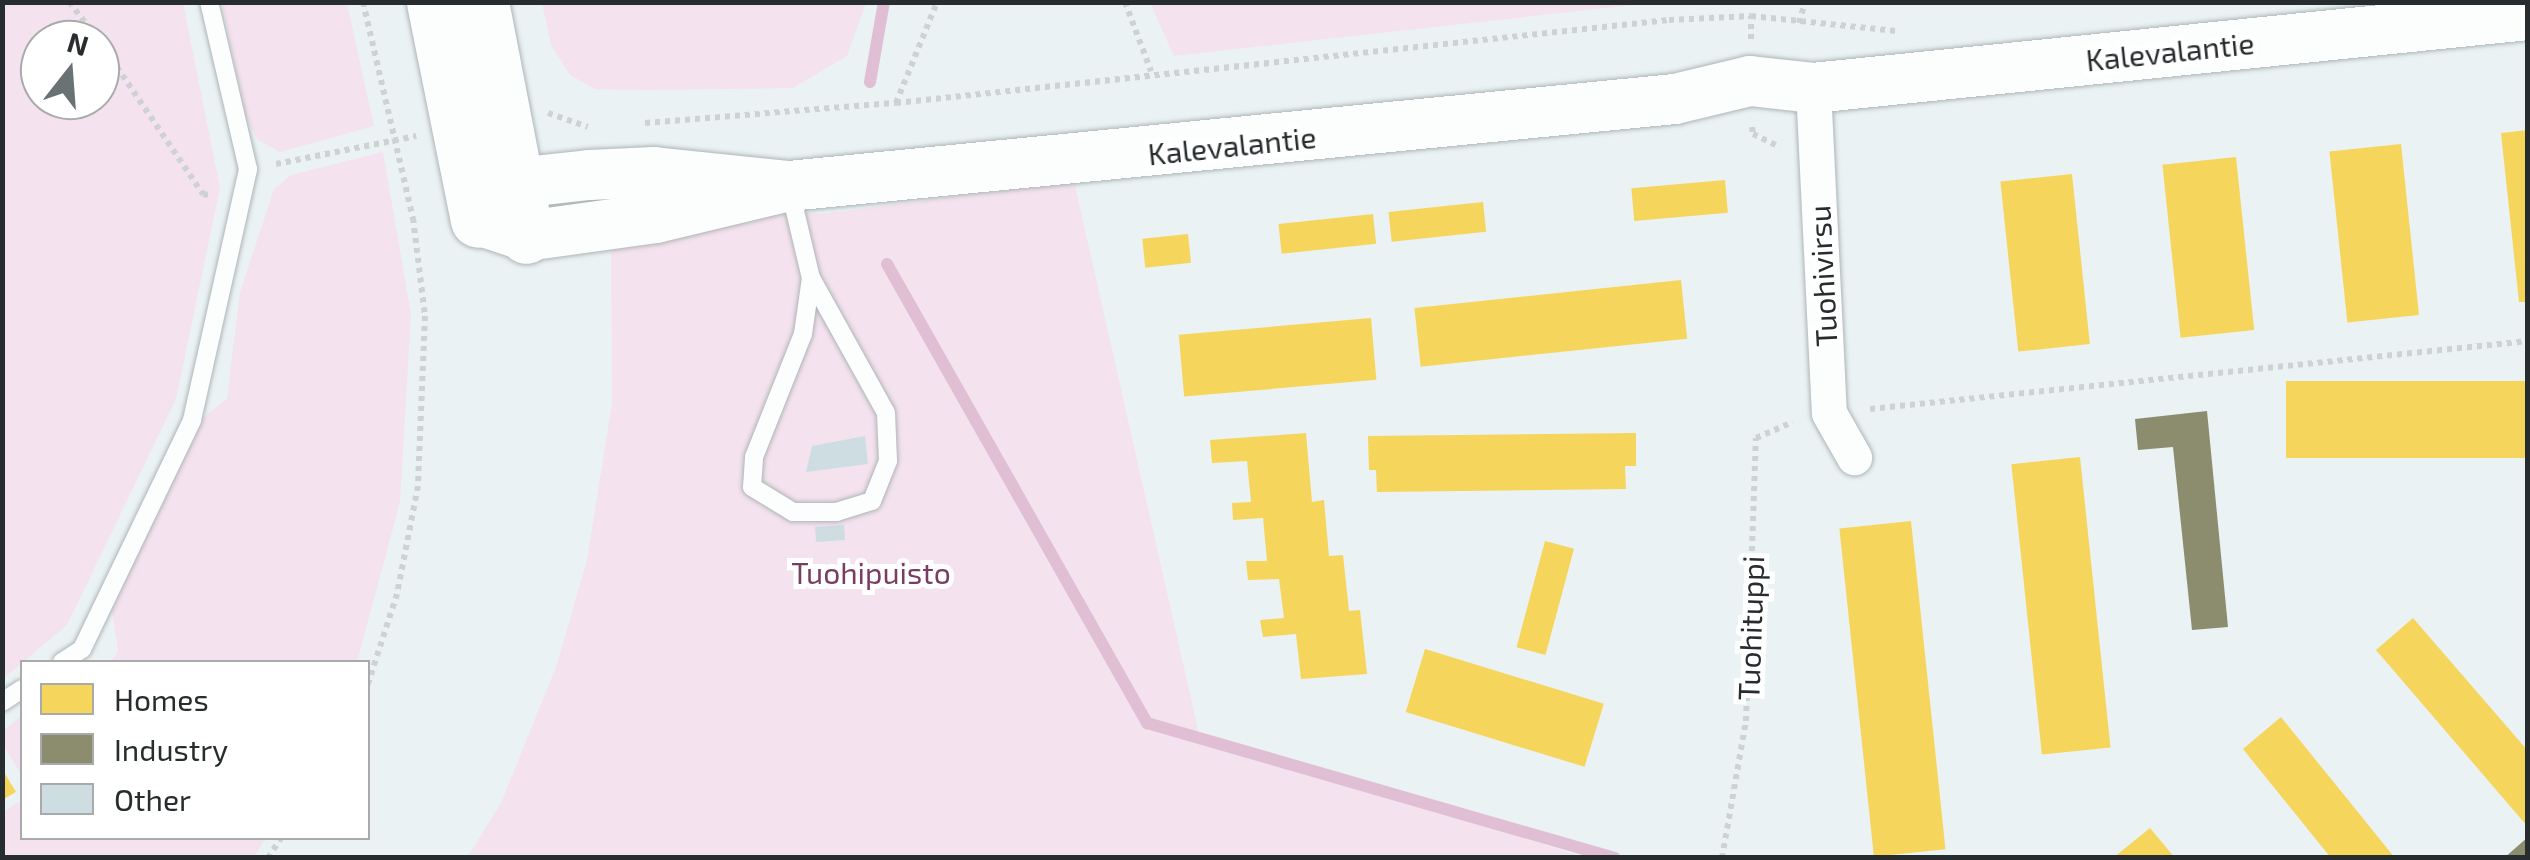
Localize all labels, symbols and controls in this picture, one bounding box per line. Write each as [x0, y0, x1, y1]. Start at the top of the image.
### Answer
north arrow [20, 20, 120, 120]
text: N [64, 24, 93, 62]
street label: Kalevalantie [2084, 24, 2256, 78]
street label: Kalevalantie [1146, 118, 1318, 172]
street label: Tuohivirsu [1800, 204, 1844, 348]
park label: Tuohipuisto [791, 554, 951, 590]
street label: Tuohituppi [1729, 555, 1771, 701]
legend [20, 660, 370, 840]
text: Homes [114, 681, 209, 717]
text: Industry [114, 731, 228, 767]
text: Other [114, 781, 191, 817]

